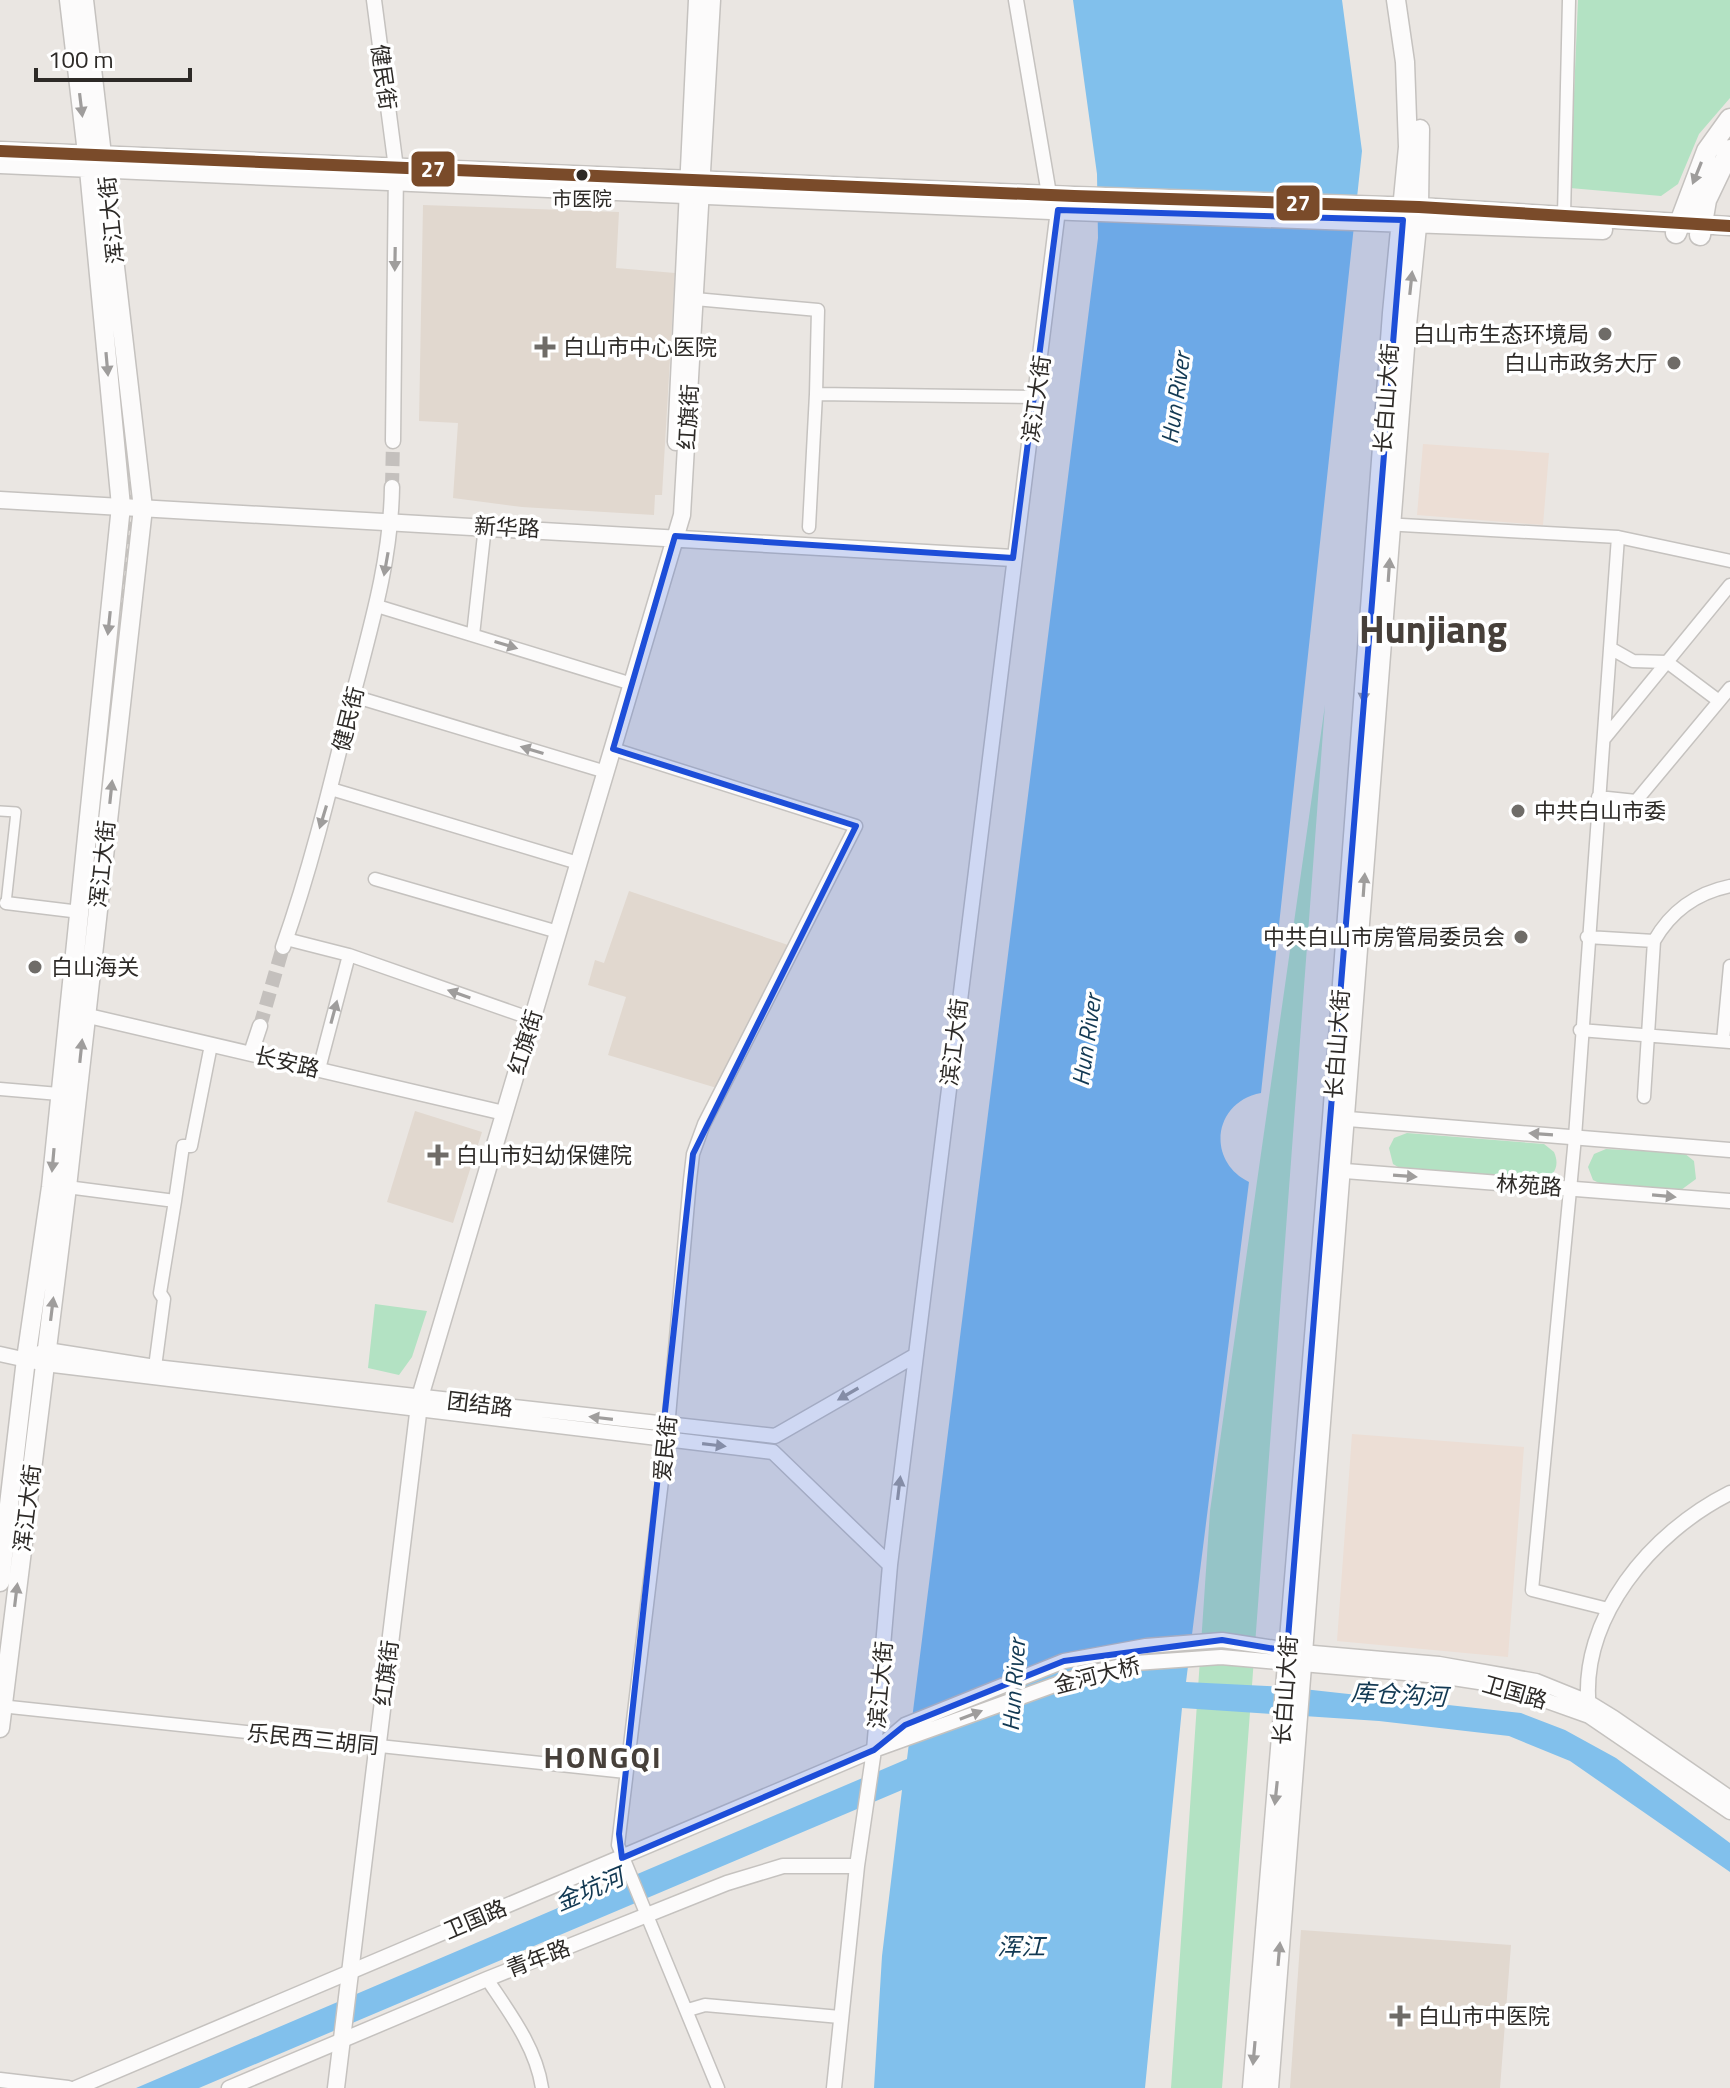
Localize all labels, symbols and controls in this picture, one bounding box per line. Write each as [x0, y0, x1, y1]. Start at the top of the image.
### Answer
scale bar [36, 32, 190, 82]
text: 100 m [48, 41, 114, 77]
street label: 健民街 [363, 42, 405, 112]
one-way arrow [75, 93, 88, 118]
line badge: 27 [410, 150, 456, 188]
text: 27 [421, 152, 445, 186]
one-way arrow [1691, 161, 1704, 185]
marker: 市医院 [574, 167, 590, 183]
street label: 浑江大街 [89, 174, 133, 266]
place label: 市医院 [552, 183, 612, 214]
line badge: 27 [1275, 184, 1321, 222]
text: 27 [1286, 186, 1310, 220]
one-way arrow [389, 247, 402, 272]
one-way arrow [1404, 270, 1417, 295]
place label: 白山市生态环境局 [1413, 317, 1589, 351]
marker: 白山市生态环境局 [1596, 325, 1614, 343]
place label: 白山市中心医院 [563, 330, 717, 364]
marker: 白山市中心医院 [534, 336, 556, 358]
street label: 长白山大街 [1365, 342, 1407, 454]
place label: 白山市政务大厅 [1504, 346, 1658, 380]
water label: Hun River [1151, 347, 1200, 446]
one-way arrow [101, 352, 114, 377]
street label: 滨江大街 [1013, 353, 1059, 445]
marker: 白山市政务大厅 [1665, 354, 1683, 372]
street label: 红旗街 [669, 383, 707, 451]
street label: 新华路 [473, 508, 541, 546]
one-way arrow [379, 552, 391, 577]
one-way arrow [1382, 557, 1395, 582]
district label: Hunjiang [1359, 600, 1507, 658]
one-way arrow [102, 611, 115, 636]
one-way arrow [494, 639, 518, 652]
one-way arrow [1357, 679, 1370, 704]
street label: 健民街 [324, 683, 372, 755]
one-way arrow [519, 743, 543, 756]
one-way arrow [104, 779, 117, 804]
place label: 中共白山市委 [1534, 794, 1666, 828]
marker: 中共白山市委 [1509, 802, 1527, 820]
one-way arrow [316, 805, 329, 829]
street label: 浑江大街 [80, 818, 124, 910]
one-way arrow [1358, 872, 1371, 897]
place label: 中共白山市房管局委员会 [1263, 920, 1505, 954]
marker: 中共白山市房管局委员会 [1512, 928, 1530, 946]
place label: 白山海关 [51, 950, 139, 984]
marker: 白山海关 [26, 958, 44, 976]
one-way arrow [447, 987, 471, 999]
street label: 长白山大街 [1316, 988, 1358, 1100]
water label: Hun River [1062, 989, 1111, 1088]
street label: 滨江大街 [932, 996, 976, 1088]
one-way arrow [328, 1000, 340, 1025]
street label: 红旗街 [499, 1005, 551, 1079]
one-way arrow [75, 1038, 88, 1063]
street label: 长安路 [251, 1038, 323, 1086]
one-way arrow [1528, 1128, 1553, 1141]
place label: 白山市妇幼保健院 [456, 1138, 632, 1172]
marker: 白山市妇幼保健院 [427, 1144, 449, 1166]
one-way arrow [46, 1148, 59, 1173]
street label: 林苑路 [1495, 1166, 1563, 1204]
one-way arrow [1393, 1169, 1418, 1182]
one-way arrow [1652, 1190, 1677, 1203]
one-way arrow [46, 1296, 59, 1321]
street label: 团结路 [445, 1383, 515, 1425]
one-way arrow [837, 1387, 859, 1401]
one-way arrow [588, 1411, 613, 1424]
street label: 爱民街 [645, 1413, 685, 1483]
one-way arrow [702, 1438, 727, 1451]
street label: 浑江大街 [5, 1462, 49, 1554]
one-way arrow [893, 1475, 906, 1500]
one-way arrow [10, 1582, 23, 1607]
street label: 长白山大街 [1264, 1634, 1306, 1746]
water label: Hun River [992, 1635, 1034, 1732]
street label: 红旗街 [365, 1638, 407, 1708]
street label: 滨江大街 [859, 1640, 901, 1730]
street label: 金河大桥 [1050, 1648, 1144, 1702]
street label: 卫国路 [1479, 1667, 1551, 1717]
water label: 库仓沟河 [1350, 1674, 1452, 1715]
one-way arrow [959, 1708, 983, 1721]
street label: 乐民西三胡同 [246, 1715, 380, 1763]
district label: HONGQI [543, 1734, 663, 1780]
one-way arrow [1270, 1781, 1283, 1806]
water label: 金坑河 [549, 1857, 633, 1920]
street label: 卫国路 [438, 1890, 512, 1948]
water label: 浑江 [997, 1928, 1048, 1964]
street label: 青年路 [501, 1930, 575, 1986]
one-way arrow [1273, 1941, 1286, 1966]
place label: 白山市中医院 [1418, 1999, 1550, 2033]
marker: 白山市中医院 [1389, 2005, 1411, 2027]
one-way arrow [1248, 2040, 1261, 2065]

